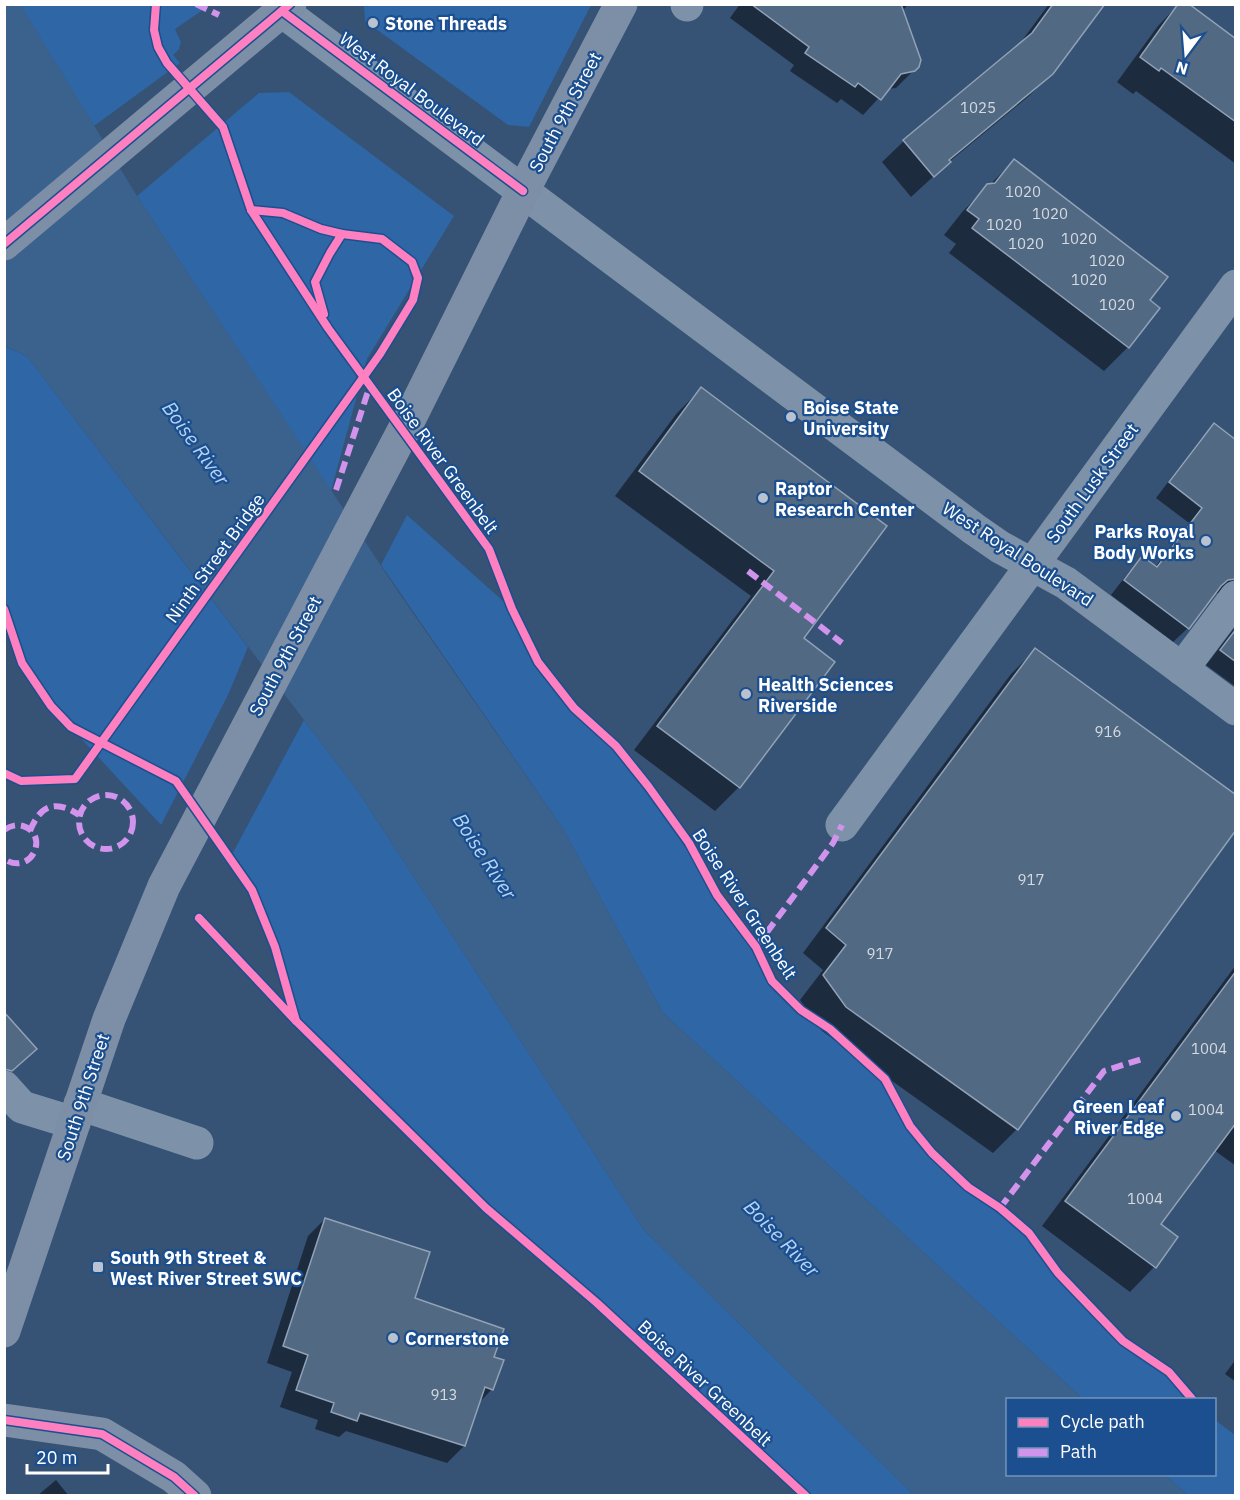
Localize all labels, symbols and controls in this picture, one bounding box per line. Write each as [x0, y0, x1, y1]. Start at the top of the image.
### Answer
place label: Stone Threads [385, 12, 507, 35]
marker: Stone Threads [366, 16, 380, 30]
north arrow [1156, 24, 1216, 84]
street label: West Royal Boulevard [335, 27, 489, 151]
street label: South 9th Street [524, 48, 606, 176]
text: N [1174, 57, 1190, 80]
house number: 1025 [960, 98, 996, 117]
house number: 1020 [1005, 182, 1041, 201]
house number: 1020 [1032, 204, 1068, 223]
house number: 1020 [986, 215, 1022, 234]
house number: 1020 [1061, 229, 1097, 248]
house number: 1020 [1008, 234, 1044, 253]
house number: 1020 [1089, 251, 1125, 270]
house number: 1020 [1071, 270, 1107, 289]
house number: 1020 [1099, 295, 1135, 314]
street label: Boise River Greenbelt [382, 383, 504, 539]
water label: Boise River [156, 395, 236, 491]
place label: Boise State University [803, 396, 899, 440]
marker: Boise State University [784, 410, 798, 424]
street label: South Lusk Street [1041, 419, 1143, 547]
place label: Raptor Research Center [775, 477, 915, 521]
street label: Ninth Street Bridge [160, 489, 270, 627]
marker: Raptor Research Center [756, 491, 770, 505]
street label: West Royal Boulevard [938, 497, 1098, 611]
place label: Parks Royal Body Works [1093, 520, 1195, 564]
marker: Parks Royal Body Works [1199, 534, 1213, 548]
street label: South 9th Street [244, 592, 326, 720]
place label: Health Sciences Riverside [758, 673, 894, 717]
marker: Health Sciences Riverside [739, 687, 753, 701]
house number: 916 [1094, 722, 1122, 741]
water label: Boise River [447, 808, 523, 905]
street label: Boise River Greenbelt [688, 824, 802, 984]
house number: 917 [1017, 870, 1045, 889]
house number: 917 [866, 944, 894, 963]
street label: South 9th Street [52, 1030, 114, 1164]
house number: 1004 [1191, 1039, 1227, 1058]
place label: Green Leaf River Edge [1072, 1095, 1164, 1139]
house number: 1004 [1188, 1100, 1224, 1119]
marker: Green Leaf River Edge [1169, 1109, 1183, 1123]
house number: 1004 [1127, 1189, 1163, 1208]
water label: Boise River [738, 1193, 826, 1283]
place label: South 9th Street & West River Street SWC [110, 1246, 302, 1290]
marker: South 9th Street & West River Street SWC [91, 1260, 105, 1274]
street label: Boise River Greenbelt [633, 1315, 777, 1451]
place label: Cornerstone [405, 1327, 509, 1350]
marker: Cornerstone [386, 1331, 400, 1345]
house number: 913 [430, 1385, 458, 1404]
legend [1006, 1398, 1216, 1476]
text: Cycle path [1060, 1410, 1145, 1433]
scale bar [27, 1437, 108, 1475]
text: Path [1060, 1440, 1097, 1463]
text: 20 m [36, 1446, 78, 1469]

